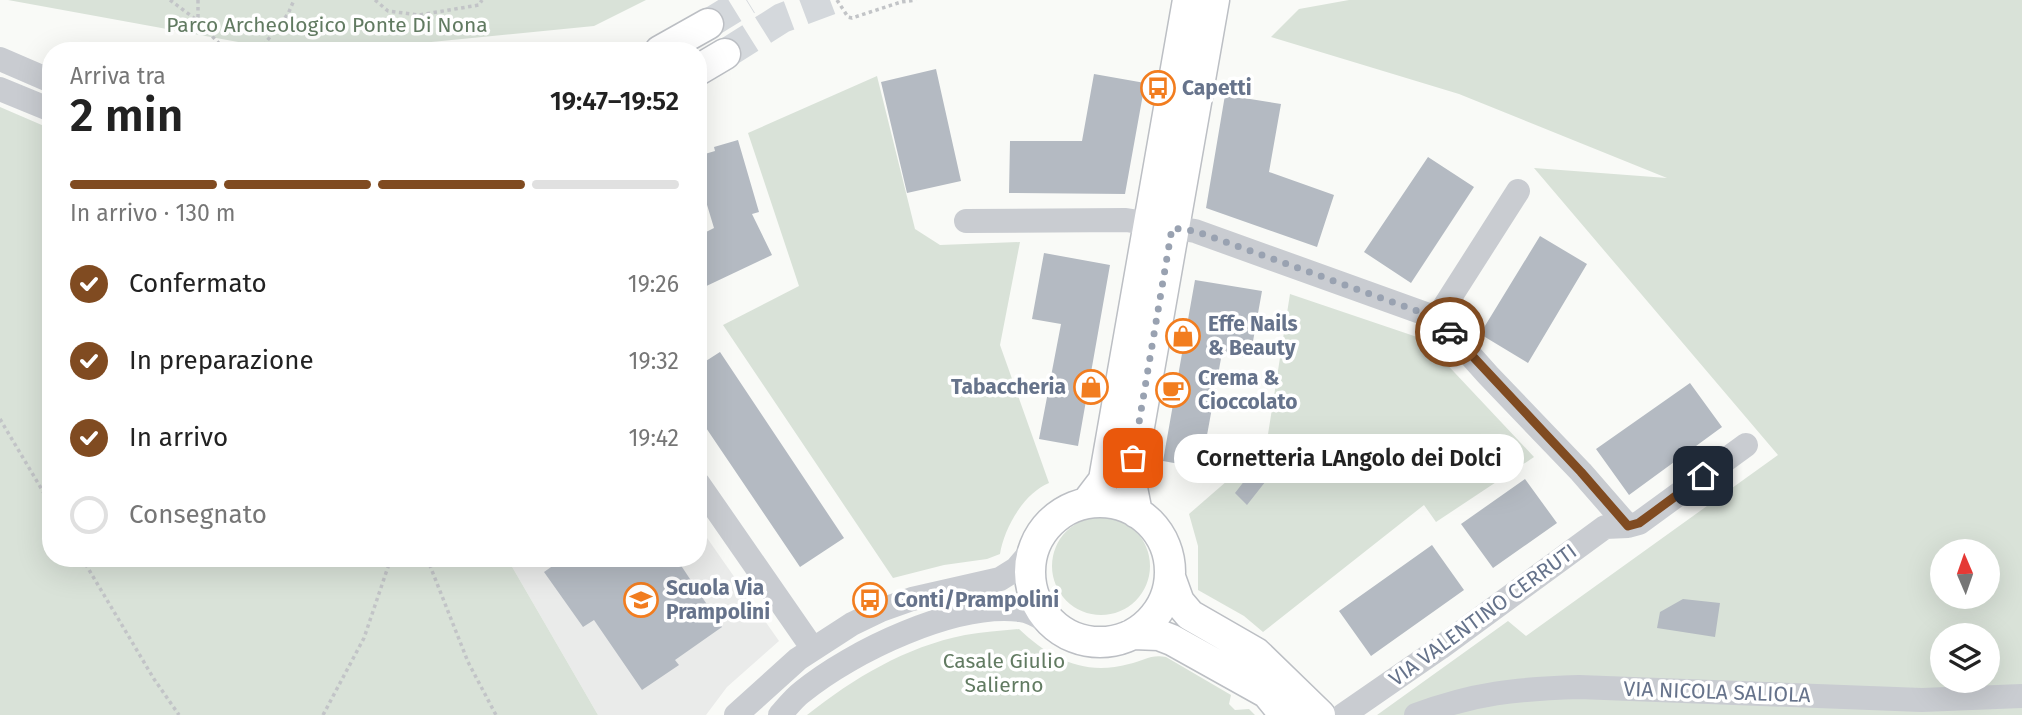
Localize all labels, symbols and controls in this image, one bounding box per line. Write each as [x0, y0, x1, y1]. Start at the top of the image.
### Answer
park label: Parco Archeologico Ponte Di Nona [166, 12, 488, 38]
text: Arriva tra [70, 62, 166, 90]
bus stop icon: Capetti [1139, 69, 1177, 107]
place label: Capetti [1182, 75, 1252, 101]
text: 19:47–19:52 [550, 86, 679, 117]
text: 2 min [70, 88, 183, 143]
text: In arrivo · 130 m [70, 199, 236, 227]
icon: check [70, 265, 108, 303]
text: Confermato [129, 268, 267, 299]
text: 19:26 [628, 270, 679, 298]
courier [1415, 297, 1485, 367]
place label: Effe Nails & Beauty [1208, 311, 1298, 361]
icon: car [1431, 313, 1469, 351]
shop icon: Effe Nails & Beauty [1164, 317, 1202, 355]
icon: check [70, 342, 108, 380]
text: In preparazione [129, 345, 314, 376]
text: 19:32 [629, 347, 679, 375]
place label: Crema & Cioccolato [1198, 365, 1297, 415]
shop icon: Tabaccheria [1072, 368, 1110, 406]
cafe icon: Crema & Cioccolato [1154, 371, 1192, 409]
place label: Tabaccheria [951, 374, 1066, 400]
icon: check [70, 419, 108, 457]
text: In arrivo [129, 422, 228, 453]
text: 19:42 [628, 424, 679, 452]
pin [1103, 428, 1163, 488]
callout: Cornetteria LAngolo dei Dolci [1175, 434, 1525, 482]
icon: bag [1114, 439, 1152, 477]
text: Cornetteria LAngolo dei Dolci [1196, 444, 1502, 472]
pin [1673, 446, 1733, 506]
icon: home [1684, 457, 1722, 495]
text: Consegnato [129, 499, 267, 530]
street label: VIA VALENTINO CERRUTI [1384, 538, 1582, 692]
north arrow [1930, 539, 2000, 609]
map controls [1930, 539, 2000, 693]
place label: Scuola Via Prampolini [666, 575, 770, 625]
school or university icon: Scuola Via Prampolini [622, 581, 660, 619]
bus stop icon: Conti/Prampolini [851, 581, 889, 619]
place label: Conti/Prampolini [894, 587, 1059, 613]
button: layers [1930, 623, 2000, 693]
park label: Casale Giulio Salierno [943, 648, 1065, 698]
street label: VIA NICOLA SALIOLA [1623, 676, 1811, 708]

